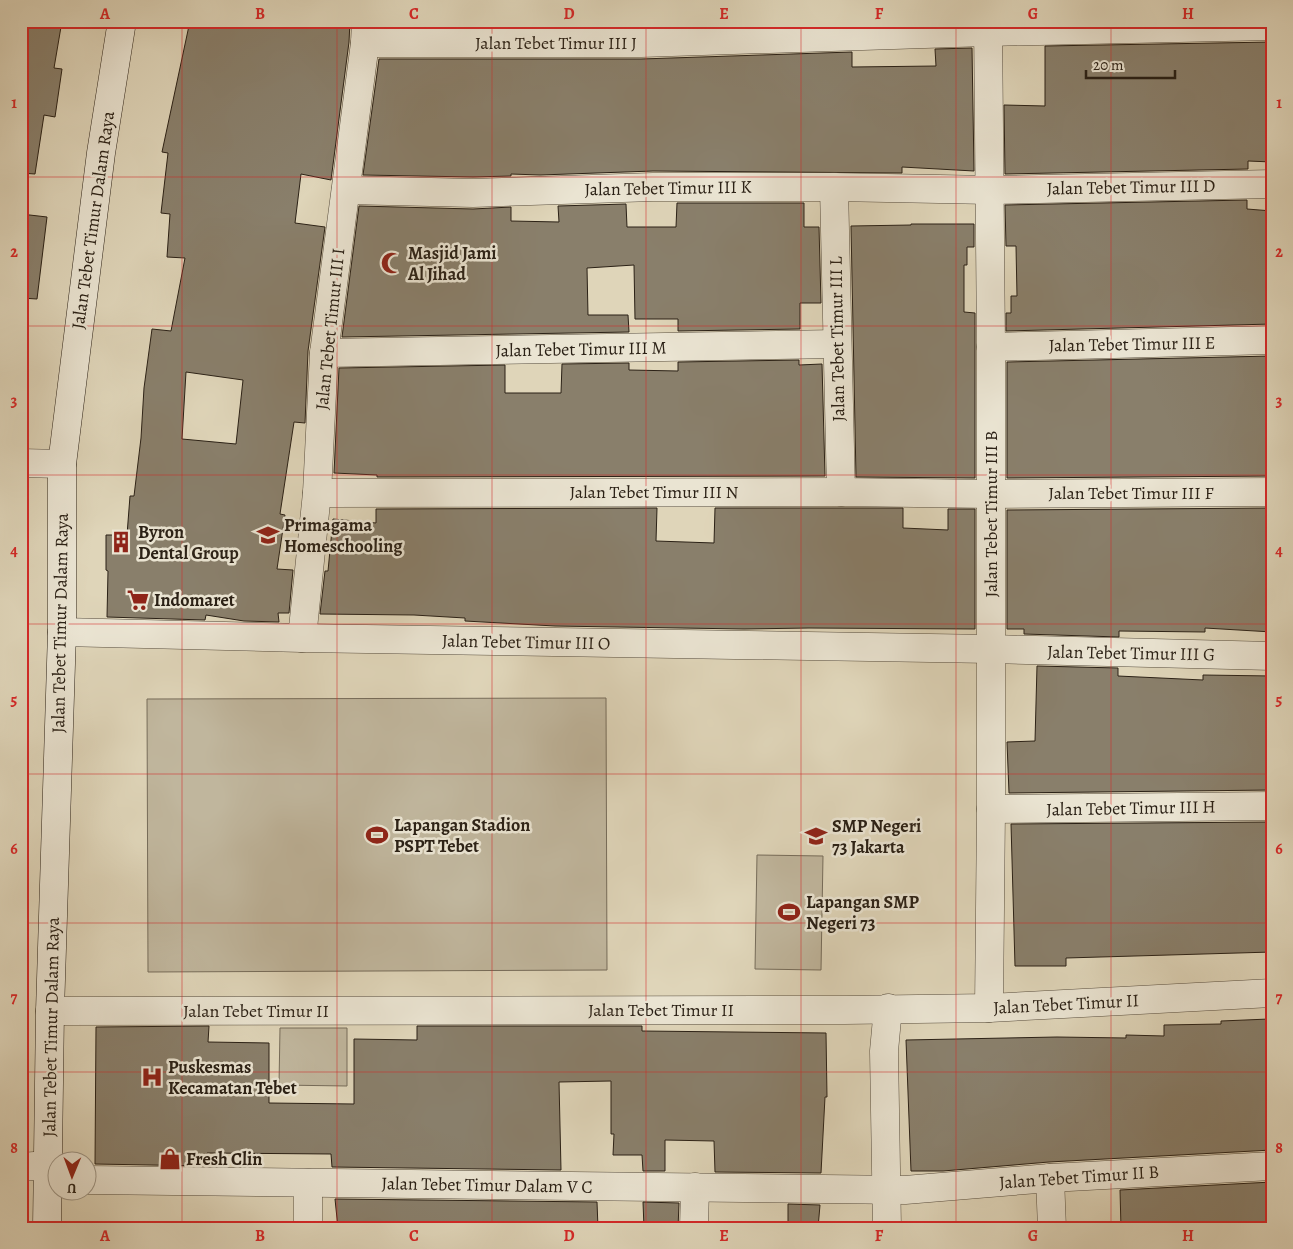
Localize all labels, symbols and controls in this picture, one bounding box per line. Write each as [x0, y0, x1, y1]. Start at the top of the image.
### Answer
text: A [99, 3, 111, 25]
text: B [255, 3, 265, 25]
text: C [409, 3, 419, 25]
text: D [563, 3, 575, 25]
text: E [719, 3, 729, 25]
text: F [875, 3, 884, 25]
text: G [1028, 3, 1038, 25]
text: H [1182, 3, 1194, 25]
street label: Jalan Tebet Timur III J [475, 31, 637, 55]
scale bar [1086, 48, 1174, 80]
text: 20 m [1093, 55, 1124, 75]
text: 1 [11, 92, 17, 114]
text: 1 [1276, 92, 1282, 114]
street label: Jalan Tebet Timur Dalam Raya [66, 109, 120, 331]
street label: Jalan Tebet Timur III D [1046, 174, 1216, 200]
street label: Jalan Tebet Timur III K [584, 175, 753, 201]
text: 2 [10, 241, 18, 263]
place label: Masjid Jami Al Jihad [407, 241, 497, 286]
text: 2 [1275, 241, 1283, 263]
street label: Jalan Tebet Timur III I [310, 247, 350, 411]
mosque icon: Masjid Jami Al Jihad [379, 250, 405, 276]
street label: Jalan Tebet Timur III L [824, 255, 850, 422]
street label: Jalan Tebet Timur III E [1048, 331, 1216, 357]
street label: Jalan Tebet Timur III M [495, 336, 667, 362]
text: 3 [11, 390, 18, 412]
text: 3 [1276, 390, 1283, 412]
street label: Jalan Tebet Timur III B [979, 431, 1003, 597]
street label: Jalan Tebet Timur III N [569, 480, 739, 504]
street label: Jalan Tebet Timur III F [1048, 481, 1214, 505]
street label: Jalan Tebet Timur Dalam Raya [46, 512, 74, 733]
place label: Primagama Homeschooling [284, 513, 403, 558]
place label: Byron Dental Group [138, 520, 239, 565]
school or university icon: Primagama Homeschooling [255, 522, 281, 548]
building icon: Byron Dental Group [108, 529, 134, 555]
text: 4 [10, 540, 18, 562]
text: 4 [1275, 540, 1283, 562]
supermarket icon: Indomaret [125, 587, 151, 613]
place label: Indomaret [154, 588, 235, 612]
street label: Jalan Tebet Timur III O [442, 629, 610, 655]
street label: Jalan Tebet Timur III G [1047, 640, 1215, 666]
text: 5 [11, 689, 18, 711]
text: 5 [1276, 689, 1283, 711]
street label: Jalan Tebet Timur III H [1046, 795, 1216, 821]
place label: Lapangan Stadion PSPT Tebet [394, 813, 530, 858]
place label: SMP Negeri 73 Jakarta [832, 814, 921, 859]
sports icon: Lapangan Stadion PSPT Tebet [364, 822, 390, 848]
school or university icon: SMP Negeri 73 Jakarta [803, 823, 829, 849]
text: 6 [10, 838, 18, 860]
text: 6 [1275, 838, 1283, 860]
place label: Lapangan SMP Negeri 73 [806, 890, 919, 935]
sports icon: Lapangan SMP Negeri 73 [776, 899, 802, 925]
street label: Jalan Tebet Timur Dalam Raya [37, 916, 65, 1137]
text: 7 [11, 987, 18, 1009]
text: 7 [1276, 987, 1283, 1009]
street label: Jalan Tebet Timur II [992, 988, 1140, 1020]
street label: Jalan Tebet Timur II [588, 998, 734, 1022]
street label: Jalan Tebet Timur II [183, 999, 329, 1023]
place label: Puskesmas Kecamatan Tebet [168, 1055, 297, 1100]
hospital icon: Puskesmas Kecamatan Tebet [139, 1064, 165, 1090]
text: 8 [10, 1137, 18, 1159]
text: 8 [1275, 1137, 1283, 1159]
shop icon: Fresh Clin [157, 1146, 183, 1172]
place label: Fresh Clin [186, 1147, 262, 1171]
north arrow [48, 1152, 98, 1202]
street label: Jalan Tebet Timur II B [998, 1159, 1160, 1195]
street label: Jalan Tebet Timur Dalam V C [381, 1171, 593, 1199]
text: U [67, 1179, 77, 1198]
text: A [99, 1225, 111, 1247]
text: B [255, 1225, 265, 1247]
text: C [409, 1225, 419, 1247]
text: D [563, 1225, 575, 1247]
text: E [719, 1225, 729, 1247]
text: F [875, 1225, 884, 1247]
text: G [1028, 1225, 1038, 1247]
text: H [1182, 1225, 1194, 1247]

